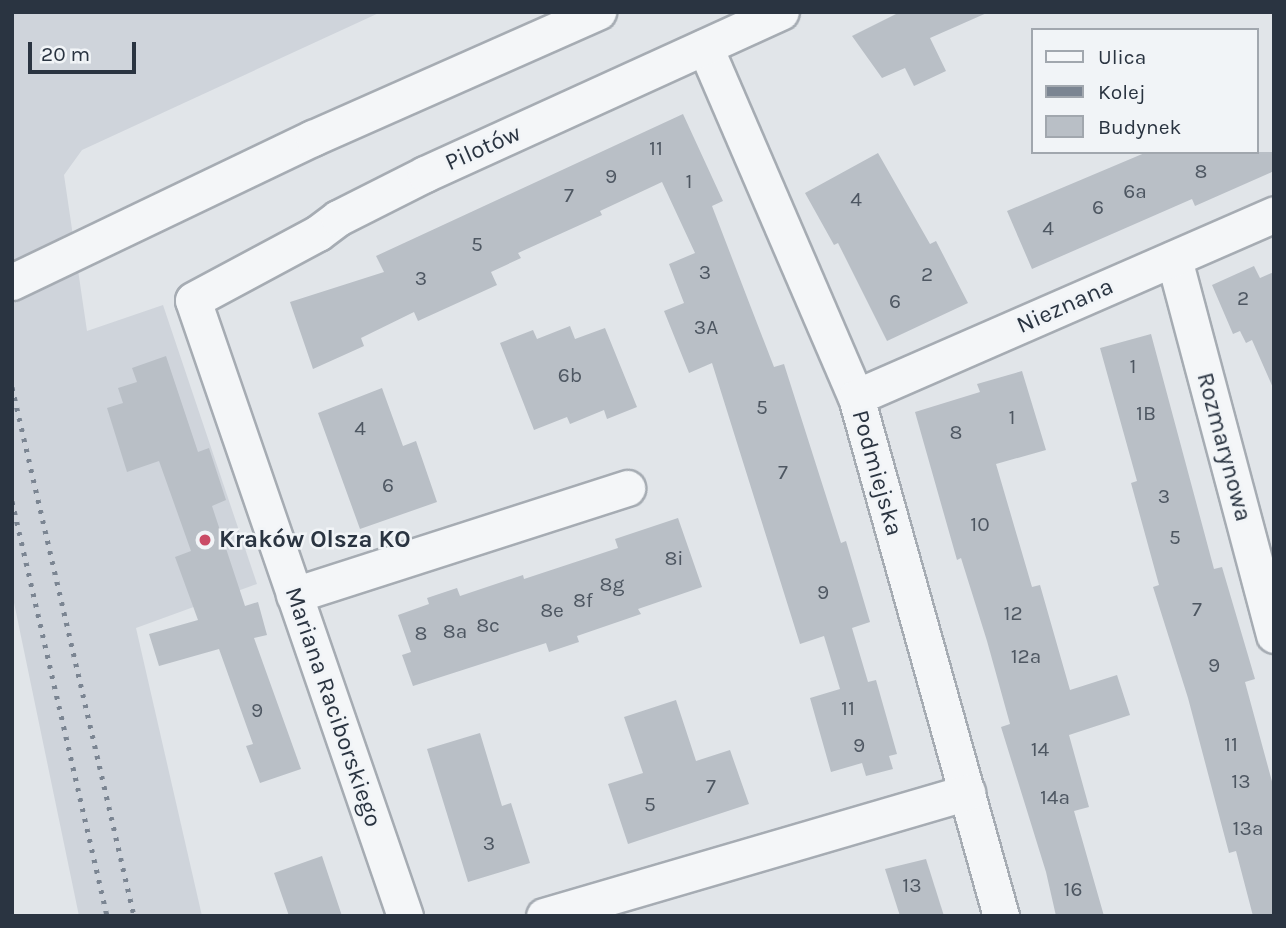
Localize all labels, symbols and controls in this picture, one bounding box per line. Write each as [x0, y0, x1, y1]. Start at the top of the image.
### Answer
scale bar [32, 28, 140, 72]
legend [1030, 28, 1258, 154]
text: 20 m [41, 42, 90, 66]
text: Ulica [1098, 45, 1146, 69]
text: Kolej [1098, 80, 1145, 104]
text: Budynek [1098, 115, 1181, 139]
street label: Pilotów [441, 119, 525, 177]
house number: 11 [649, 135, 663, 161]
house number: 8 [1195, 158, 1207, 184]
house number: 9 [605, 163, 617, 189]
house number: 1 [686, 168, 692, 194]
house number: 6a [1123, 178, 1147, 204]
house number: 7 [564, 182, 574, 208]
house number: 4 [850, 186, 862, 212]
house number: 6 [1092, 194, 1104, 220]
house number: 4 [1042, 215, 1054, 241]
house number: 5 [471, 231, 483, 257]
house number: 3 [699, 259, 711, 285]
house number: 2 [921, 261, 933, 287]
house number: 3 [415, 265, 427, 291]
street label: Nieznana [1012, 272, 1118, 340]
house number: 2 [1237, 285, 1249, 311]
house number: 6 [889, 288, 901, 314]
house number: 3A [694, 314, 718, 340]
house number: 1 [1130, 353, 1136, 379]
house number: 6b [558, 362, 582, 388]
street label: Rozmarynowa [1190, 369, 1258, 525]
house number: 5 [756, 394, 768, 420]
house number: 1B [1136, 400, 1156, 426]
house number: 1 [1009, 404, 1015, 430]
street label: Podmiejska [845, 407, 909, 539]
house number: 4 [354, 415, 366, 441]
house number: 8 [950, 419, 962, 445]
house number: 7 [778, 459, 788, 485]
house number: 6 [382, 472, 394, 498]
house number: 3 [1158, 483, 1170, 509]
house number: 10 [970, 511, 990, 537]
house number: 5 [1169, 524, 1181, 550]
place label: Kraków Olsza KO [219, 526, 411, 554]
marker: Kraków Olsza KO [197, 532, 213, 548]
house number: 8i [664, 545, 684, 571]
house number: 8g [600, 571, 624, 597]
house number: 9 [817, 579, 829, 605]
street label: Mariana Raciborskiego [278, 583, 388, 831]
house number: 8f [573, 587, 593, 613]
house number: 7 [1192, 596, 1202, 622]
house number: 8e [540, 597, 564, 623]
house number: 12 [1003, 600, 1023, 626]
house number: 8c [476, 612, 500, 638]
house number: 8a [443, 618, 467, 644]
house number: 8 [415, 620, 427, 646]
house number: 12a [1011, 643, 1041, 669]
house number: 9 [1208, 652, 1220, 678]
house number: 11 [841, 695, 855, 721]
house number: 9 [251, 697, 263, 723]
house number: 11 [1224, 731, 1238, 757]
house number: 9 [853, 732, 865, 758]
house number: 14 [1031, 736, 1049, 762]
house number: 13 [1231, 768, 1251, 794]
house number: 7 [706, 773, 716, 799]
house number: 14a [1040, 784, 1070, 810]
house number: 5 [644, 791, 656, 817]
house number: 13a [1233, 815, 1263, 841]
house number: 3 [483, 830, 495, 856]
house number: 13 [902, 872, 922, 898]
house number: 16 [1064, 876, 1082, 902]

